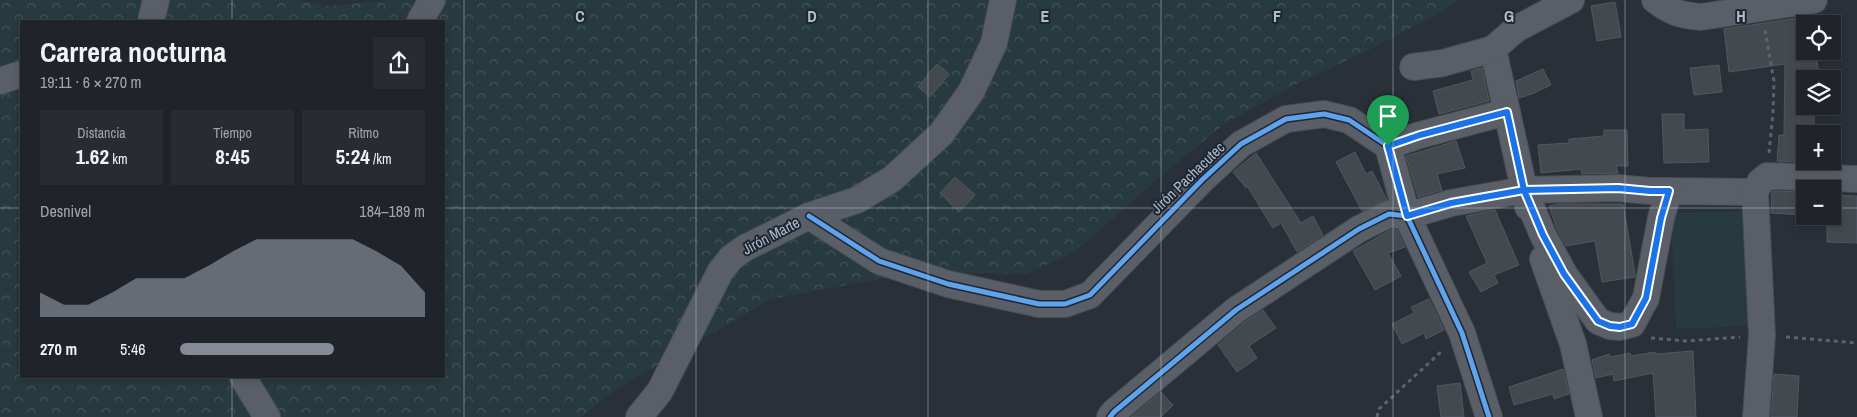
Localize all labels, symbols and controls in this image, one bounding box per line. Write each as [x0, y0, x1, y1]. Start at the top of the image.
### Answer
text: C [575, 5, 585, 27]
text: D [807, 5, 817, 27]
text: E [1041, 5, 1050, 27]
text: F [1273, 5, 1281, 27]
text: G [1504, 5, 1514, 27]
text: H [1736, 5, 1746, 27]
map controls [1796, 15, 1841, 225]
button: locate [1796, 15, 1841, 60]
text: Carrera nocturna [40, 33, 226, 71]
button: share [373, 37, 425, 89]
button: layers [1796, 70, 1841, 115]
text: 19:11 · 6 × 270 m [40, 71, 142, 93]
pin [1367, 95, 1409, 146]
icon: arrive [1374, 102, 1402, 130]
text: Distancia [77, 124, 126, 142]
text: Tiempo [213, 124, 252, 142]
text: Ritmo [348, 124, 379, 142]
button: + [1796, 125, 1841, 170]
street label: Jirón Pachacutec [1146, 137, 1229, 218]
text: 1.62 [75, 142, 109, 171]
text: 8:45 [215, 142, 250, 171]
text: 5:24 [335, 142, 370, 171]
text: km [109, 150, 128, 168]
text: /km [370, 150, 392, 168]
button: − [1796, 180, 1841, 225]
text: Desnivel [40, 200, 91, 222]
text: 184–189 m [359, 200, 425, 222]
street label: Jirón Marte [738, 212, 803, 259]
text: 270 m [40, 338, 77, 360]
text: 5:46 [120, 338, 146, 360]

